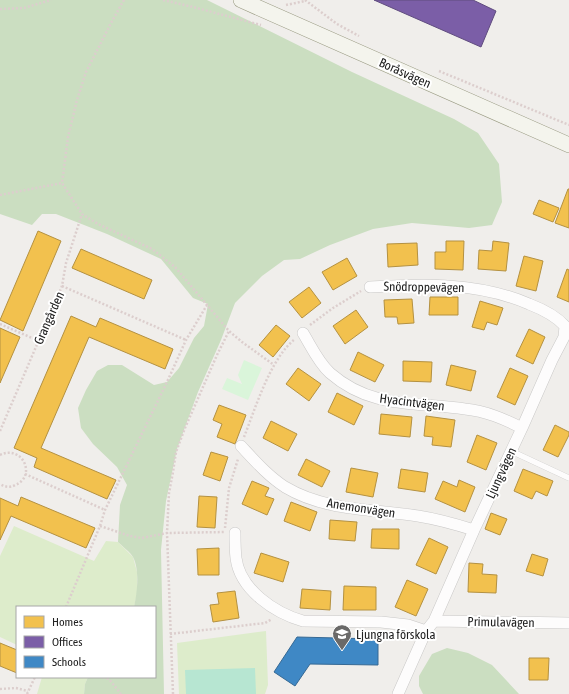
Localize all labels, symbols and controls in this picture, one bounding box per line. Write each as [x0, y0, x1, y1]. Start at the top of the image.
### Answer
street label: Boråsvägen [377, 55, 433, 91]
street label: Snödroppevägen [383, 279, 465, 295]
street label: Grangården [31, 289, 67, 347]
street label: Hyacintvägen [379, 391, 445, 413]
street label: Ljungvägen [483, 445, 519, 501]
street label: Anemonvägen [326, 495, 396, 521]
legend [16, 606, 156, 678]
street label: Primulavägen [467, 614, 535, 630]
text: Homes [52, 615, 83, 629]
school or university icon: Ljungna förskola [331, 623, 353, 651]
place label: Ljungna förskola [356, 627, 436, 642]
text: Offices [52, 635, 82, 649]
text: Schools [52, 655, 86, 669]

